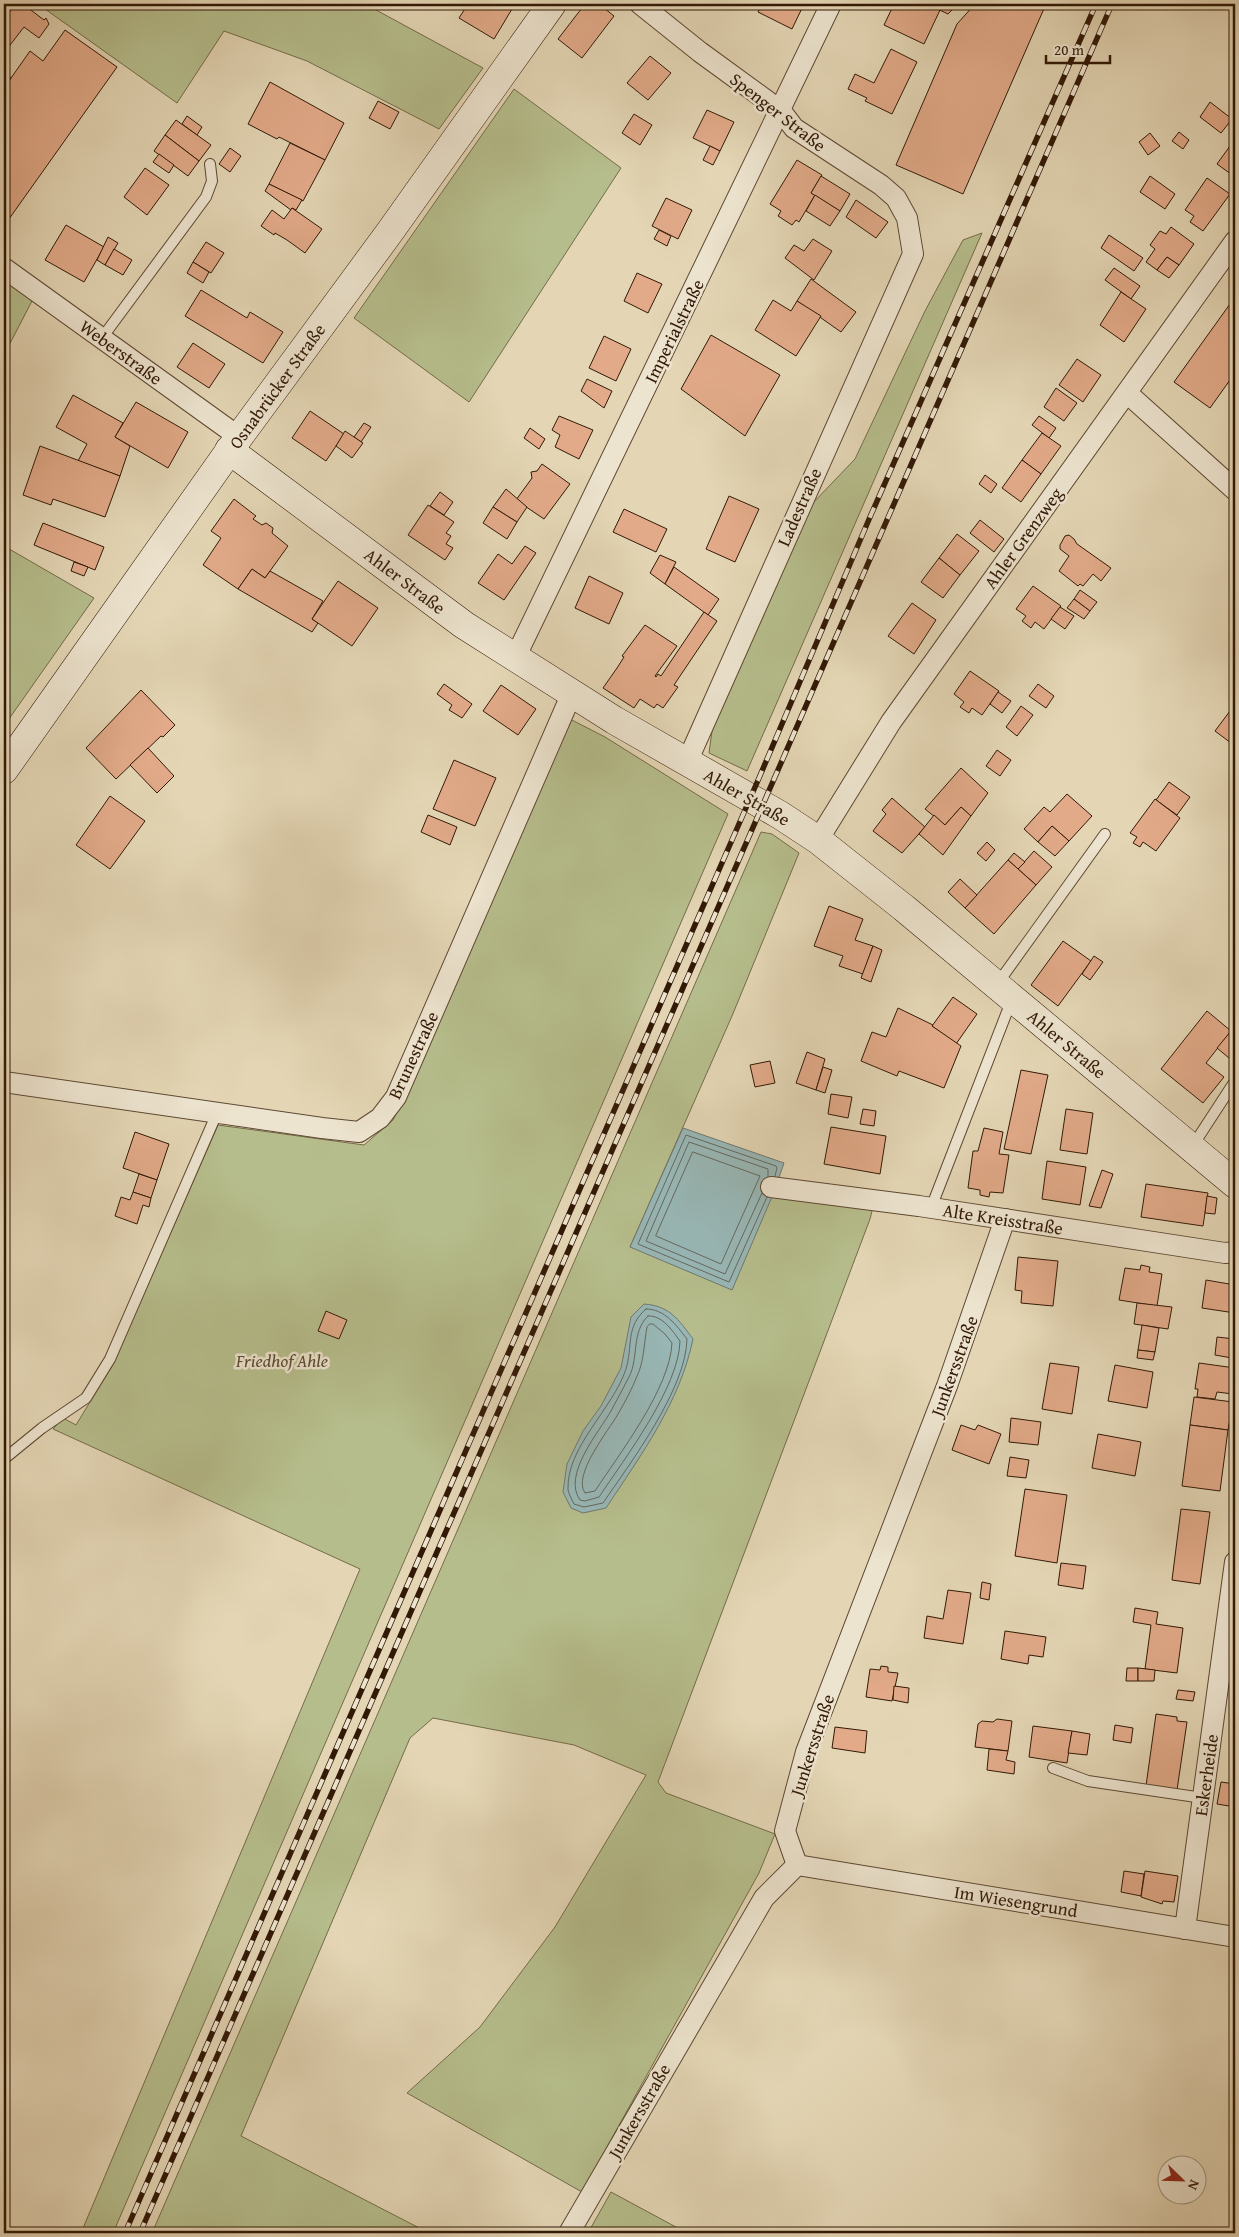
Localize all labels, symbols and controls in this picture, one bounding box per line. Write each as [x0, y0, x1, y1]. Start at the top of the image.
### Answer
scale bar [1046, 32, 1110, 64]
text: 20 m [1054, 39, 1085, 60]
street label: Spenger Straße [724, 66, 832, 158]
street label: Imperialstraße [637, 274, 711, 388]
street label: Weberstraße [74, 313, 168, 391]
street label: Osnabrücker Straße [222, 318, 332, 454]
street label: Ladestraße [770, 463, 828, 551]
street label: Ahler Grenzweg [977, 482, 1069, 594]
street label: Ahler Straße [359, 541, 451, 621]
street label: Ahler Straße [699, 761, 795, 833]
street label: Ahler Straße [1022, 1003, 1112, 1085]
street label: Brunestraße [381, 1007, 445, 1103]
street label: Alte Kreisstraße [941, 1196, 1065, 1242]
street label: Junkersstraße [923, 1312, 985, 1422]
park label: Friedhof Ahle [235, 1347, 328, 1374]
street label: Junkersstraße [782, 1691, 841, 1801]
street label: Eskerheide [1187, 1732, 1225, 1818]
street label: Im Wiesengrund [952, 1878, 1080, 1924]
street label: Junkersstraße [600, 2059, 677, 2165]
north arrow [1156, 2154, 1206, 2204]
text: N [1183, 2177, 1205, 2194]

